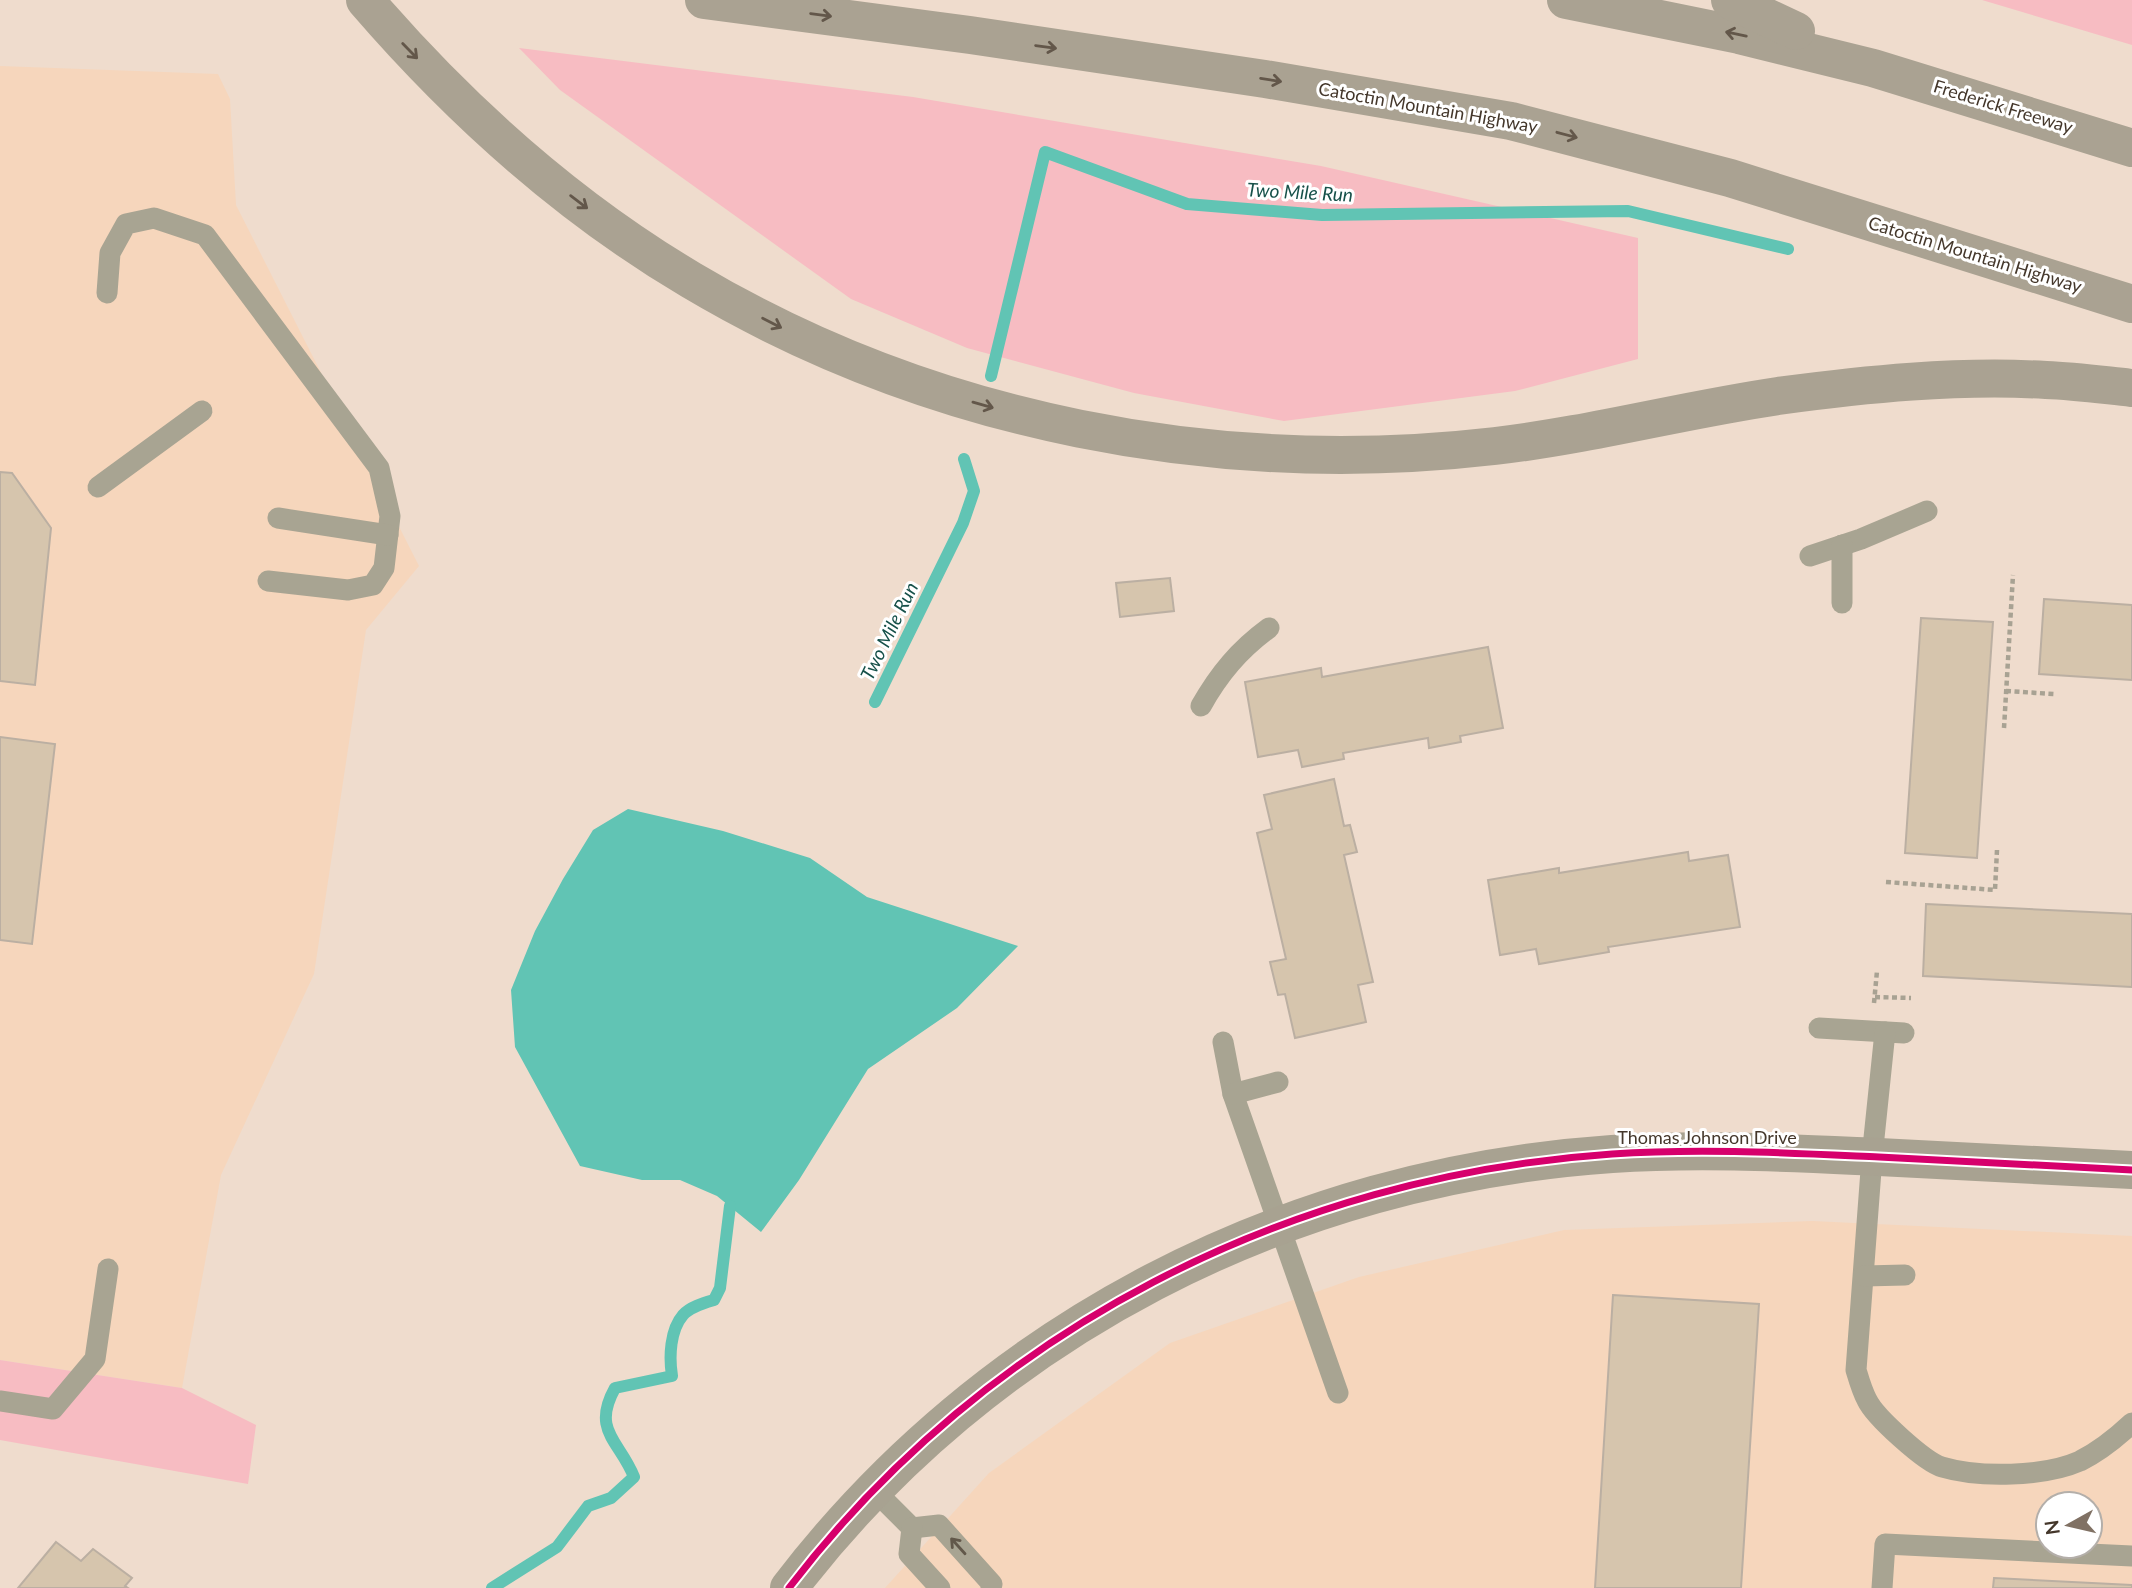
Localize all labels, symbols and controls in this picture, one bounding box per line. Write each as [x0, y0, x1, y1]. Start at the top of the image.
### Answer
one-way arrow [809, 9, 831, 22]
one-way arrow [1725, 27, 1748, 40]
one-way arrow [1034, 40, 1057, 53]
one-way arrow [401, 42, 418, 59]
one-way arrow [1259, 74, 1282, 87]
street label: Frederick Freeway [1931, 74, 2076, 138]
street label: Catoctin Mountain Highway [1317, 77, 1540, 137]
one-way arrow [1555, 129, 1577, 142]
water label: Two Mile Run [1246, 177, 1354, 206]
one-way arrow [570, 195, 588, 210]
street label: Catoctin Mountain Highway [1866, 211, 2085, 297]
one-way arrow [761, 316, 782, 330]
one-way arrow [972, 399, 994, 412]
water label: Two Mile Run [855, 578, 922, 684]
street label: Thomas Johnson Drive [1617, 1126, 1797, 1148]
north arrow [2034, 1490, 2104, 1560]
text: N [2039, 1519, 2064, 1536]
one-way arrow [949, 1538, 966, 1555]

